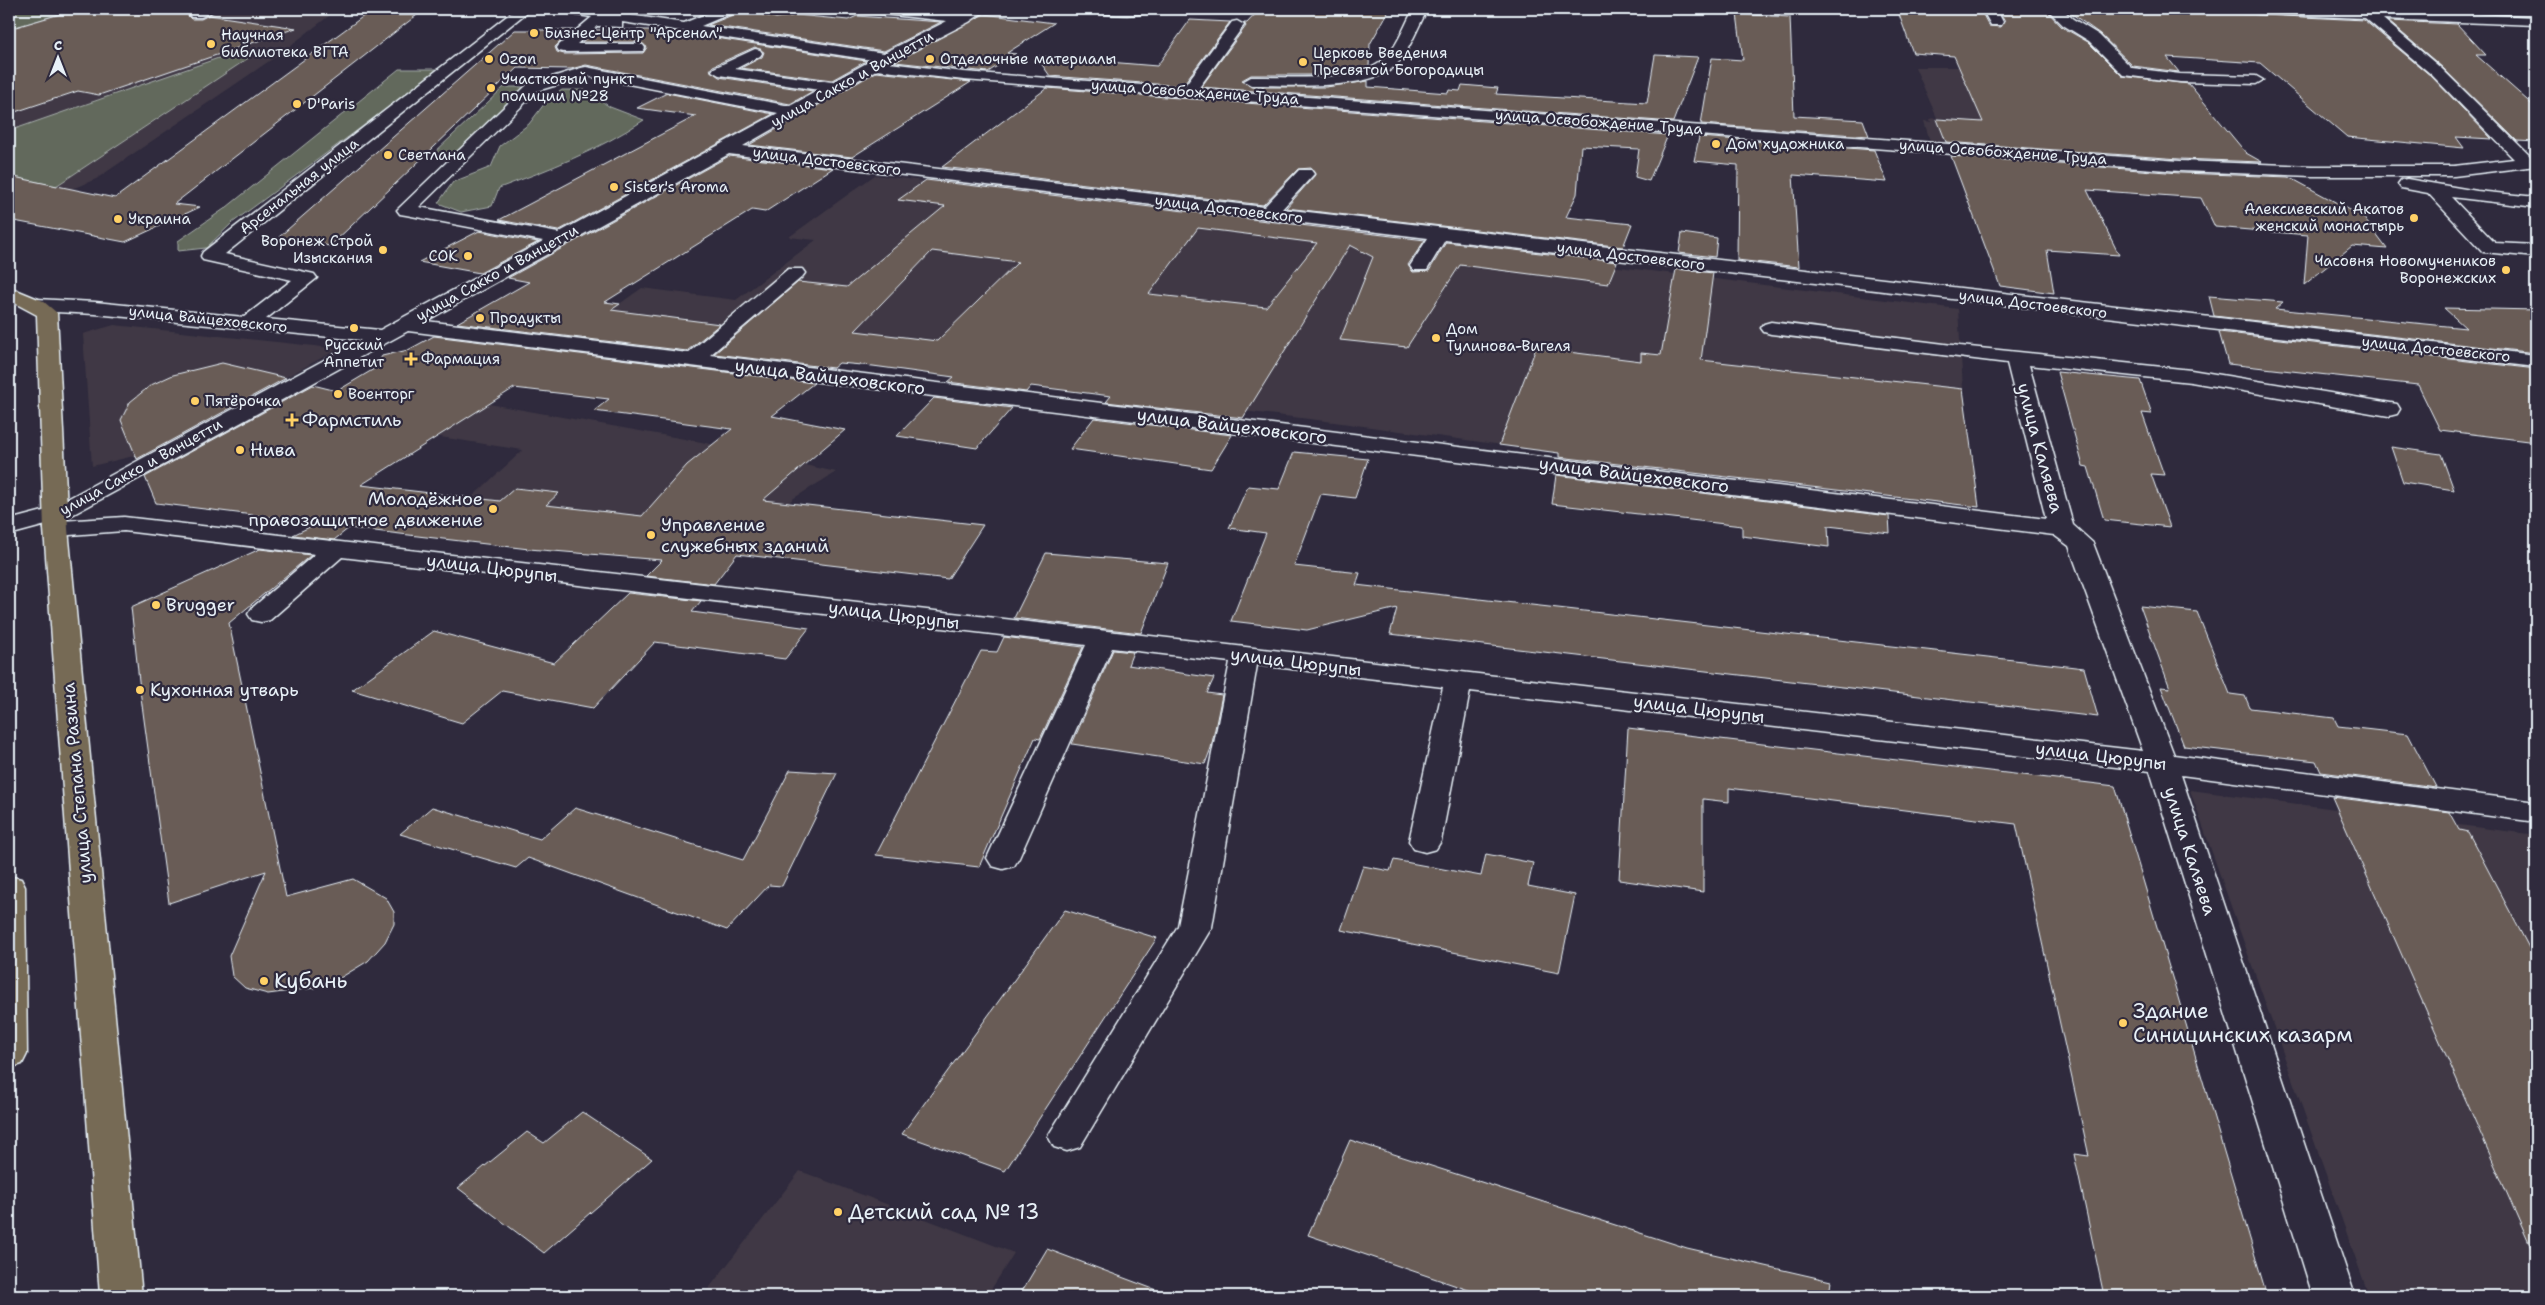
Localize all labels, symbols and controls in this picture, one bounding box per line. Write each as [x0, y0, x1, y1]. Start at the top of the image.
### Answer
place label: Бизнес-Центр "Арсенал" [544, 23, 723, 43]
place label: Научная библиотека ВГТА [221, 25, 349, 62]
street label: улица Сакко и Ванцетти [767, 26, 937, 132]
marker: Бизнес-Центр "Арсенал" [528, 27, 540, 39]
north arrow [32, 32, 82, 82]
text: С [54, 36, 62, 54]
marker: Научная библиотека ВГТА [205, 38, 217, 50]
place label: Церковь Введения Пресвятой Богородицы [1313, 43, 1484, 80]
place label: Ozon [499, 49, 536, 69]
place label: Отделочные материалы [940, 49, 1116, 69]
marker: Ozon [483, 53, 495, 65]
marker: Отделочные материалы [924, 53, 936, 65]
marker: Церковь Введения Пресвятой Богородицы [1297, 56, 1309, 68]
place label: Участковый пункт полиции №28 [501, 69, 635, 106]
street label: улица Освобождение Труда [1090, 75, 1300, 109]
marker: Участковый пункт полиции №28 [485, 82, 497, 94]
place label: D'Paris [307, 94, 355, 114]
marker: D'Paris [291, 98, 303, 110]
street label: улица Освобождение Труда [1494, 105, 1704, 139]
street label: Арсенальная улица [235, 133, 363, 239]
place label: Дом художника [1726, 134, 1845, 154]
street label: улица Освобождение Труда [1898, 135, 2108, 169]
marker: Дом художника [1710, 138, 1722, 150]
street label: улица Достоевского [752, 142, 902, 180]
place label: Светлана [398, 145, 466, 165]
marker: Светлана [382, 149, 394, 161]
place label: Sister's Aroma [624, 177, 729, 197]
marker: Sister's Aroma [608, 181, 620, 193]
street label: улица Достоевского [1154, 190, 1304, 228]
place label: Алексиевский Акатов женский монастырь [2244, 199, 2404, 236]
place label: Украина [128, 209, 191, 229]
marker: Алексиевский Акатов женский монастырь [2408, 212, 2420, 224]
marker: Украина [112, 213, 124, 225]
street label: улица Сакко и Ванцетти [412, 220, 582, 326]
place label: Воронеж Строй Изыскания [261, 231, 373, 268]
street label: улица Достоевского [1556, 237, 1706, 275]
marker: Воронеж Строй Изыскания [377, 244, 389, 256]
place label: СОК [429, 246, 458, 266]
marker: СОК [462, 250, 474, 262]
place label: Часовня Новомучеников Воронежских [2314, 251, 2496, 288]
marker: Часовня Новомучеников Воронежских [2500, 264, 2512, 276]
street label: улица Достоевского [1958, 285, 2108, 323]
street label: улица Вайцеховского [128, 301, 288, 337]
place label: Продукты [490, 308, 561, 328]
marker: Продукты [474, 312, 486, 324]
place label: Дом Тулинова-Вигеля [1446, 319, 1571, 356]
marker: Русский Аппетит [348, 322, 360, 334]
street label: улица Достоевского [2361, 331, 2511, 367]
marker: Дом Тулинова-Вигеля [1430, 332, 1442, 344]
place label: Русский Аппетит [324, 335, 385, 372]
place label: Фармация [421, 349, 500, 369]
marker: Фармация [405, 353, 417, 365]
street label: улица Вайцеховского [734, 353, 926, 401]
street label: улица Каляева [2011, 380, 2069, 516]
place label: Военторг [348, 384, 415, 404]
marker: Военторг [332, 388, 344, 400]
place label: Пятёрочка [205, 391, 282, 411]
marker: Пятёрочка [189, 395, 201, 407]
street label: улица Вайцеховского [1136, 402, 1328, 450]
place label: Фармстиль [302, 408, 401, 432]
street label: улица Сакко и Ванцетти [56, 414, 226, 520]
marker: Фармстиль [286, 414, 298, 426]
place label: Нива [250, 438, 295, 462]
marker: Нива [234, 444, 246, 456]
street label: улица Вайцеховского [1538, 451, 1730, 499]
place label: Молодёжное правозащитное движение [249, 487, 483, 532]
marker: Молодёжное правозащитное движение [487, 503, 499, 515]
place label: Управление служебных зданий [661, 513, 829, 558]
marker: Управление служебных зданий [645, 529, 657, 541]
street label: улица Цюрупы [425, 548, 559, 588]
place label: Brugger [166, 593, 235, 617]
street label: улица Цюрупы [827, 595, 961, 635]
marker: Brugger [150, 599, 162, 611]
street label: улица Цюрупы [1229, 642, 1363, 682]
place label: Кухонная утварь [150, 678, 299, 702]
street label: улица Степана Разина [56, 682, 98, 884]
marker: Кухонная утварь [134, 684, 146, 696]
street label: улица Цюрупы [1632, 689, 1766, 729]
street label: улица Цюрупы [2034, 736, 2168, 776]
street label: улица Каляева [2158, 784, 2222, 918]
place label: Кубань [274, 967, 347, 995]
marker: Кубань [258, 975, 270, 987]
place label: Здание Синицинских казарм [2133, 997, 2353, 1049]
marker: Здание Синицинских казарм [2117, 1017, 2129, 1029]
place label: Детский сад № 13 [848, 1198, 1040, 1226]
marker: Детский сад № 13 [832, 1206, 844, 1218]

